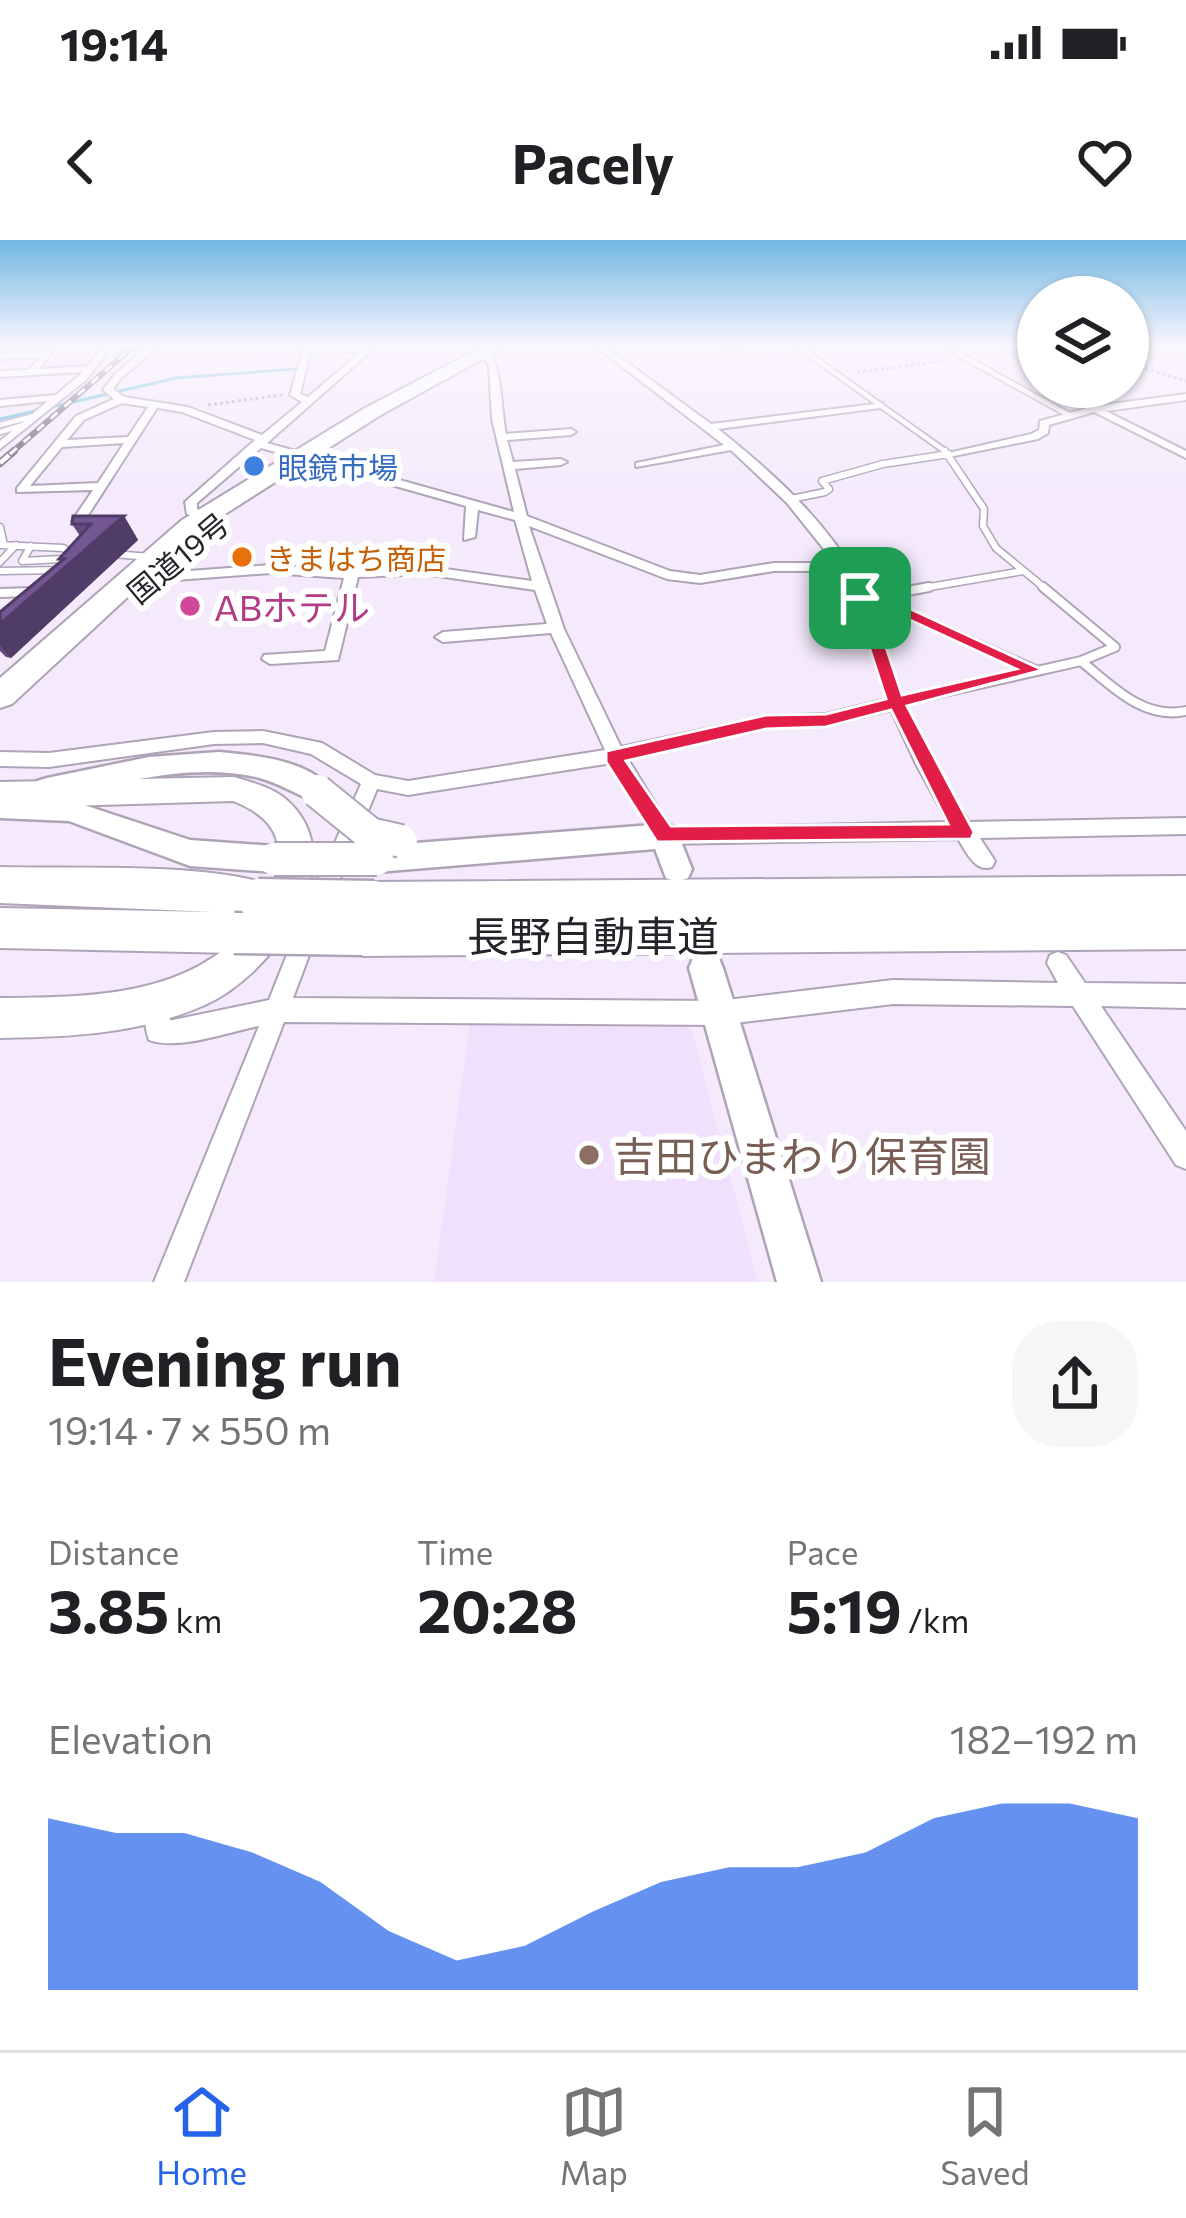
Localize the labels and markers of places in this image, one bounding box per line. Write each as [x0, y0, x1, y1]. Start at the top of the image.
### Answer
place label: 眼鏡市場 [278, 448, 398, 485]
marker: 眼鏡市場 [241, 453, 267, 479]
place label: きまはち商店 [266, 539, 446, 576]
marker: きまはち商店 [229, 544, 255, 570]
pin [809, 547, 911, 649]
place label: ABホテル [214, 584, 370, 628]
marker: ABホテル [177, 593, 203, 619]
place label: 吉田ひまわり保育園 [613, 1129, 991, 1181]
marker: 吉田ひまわり保育園 [576, 1142, 602, 1168]

